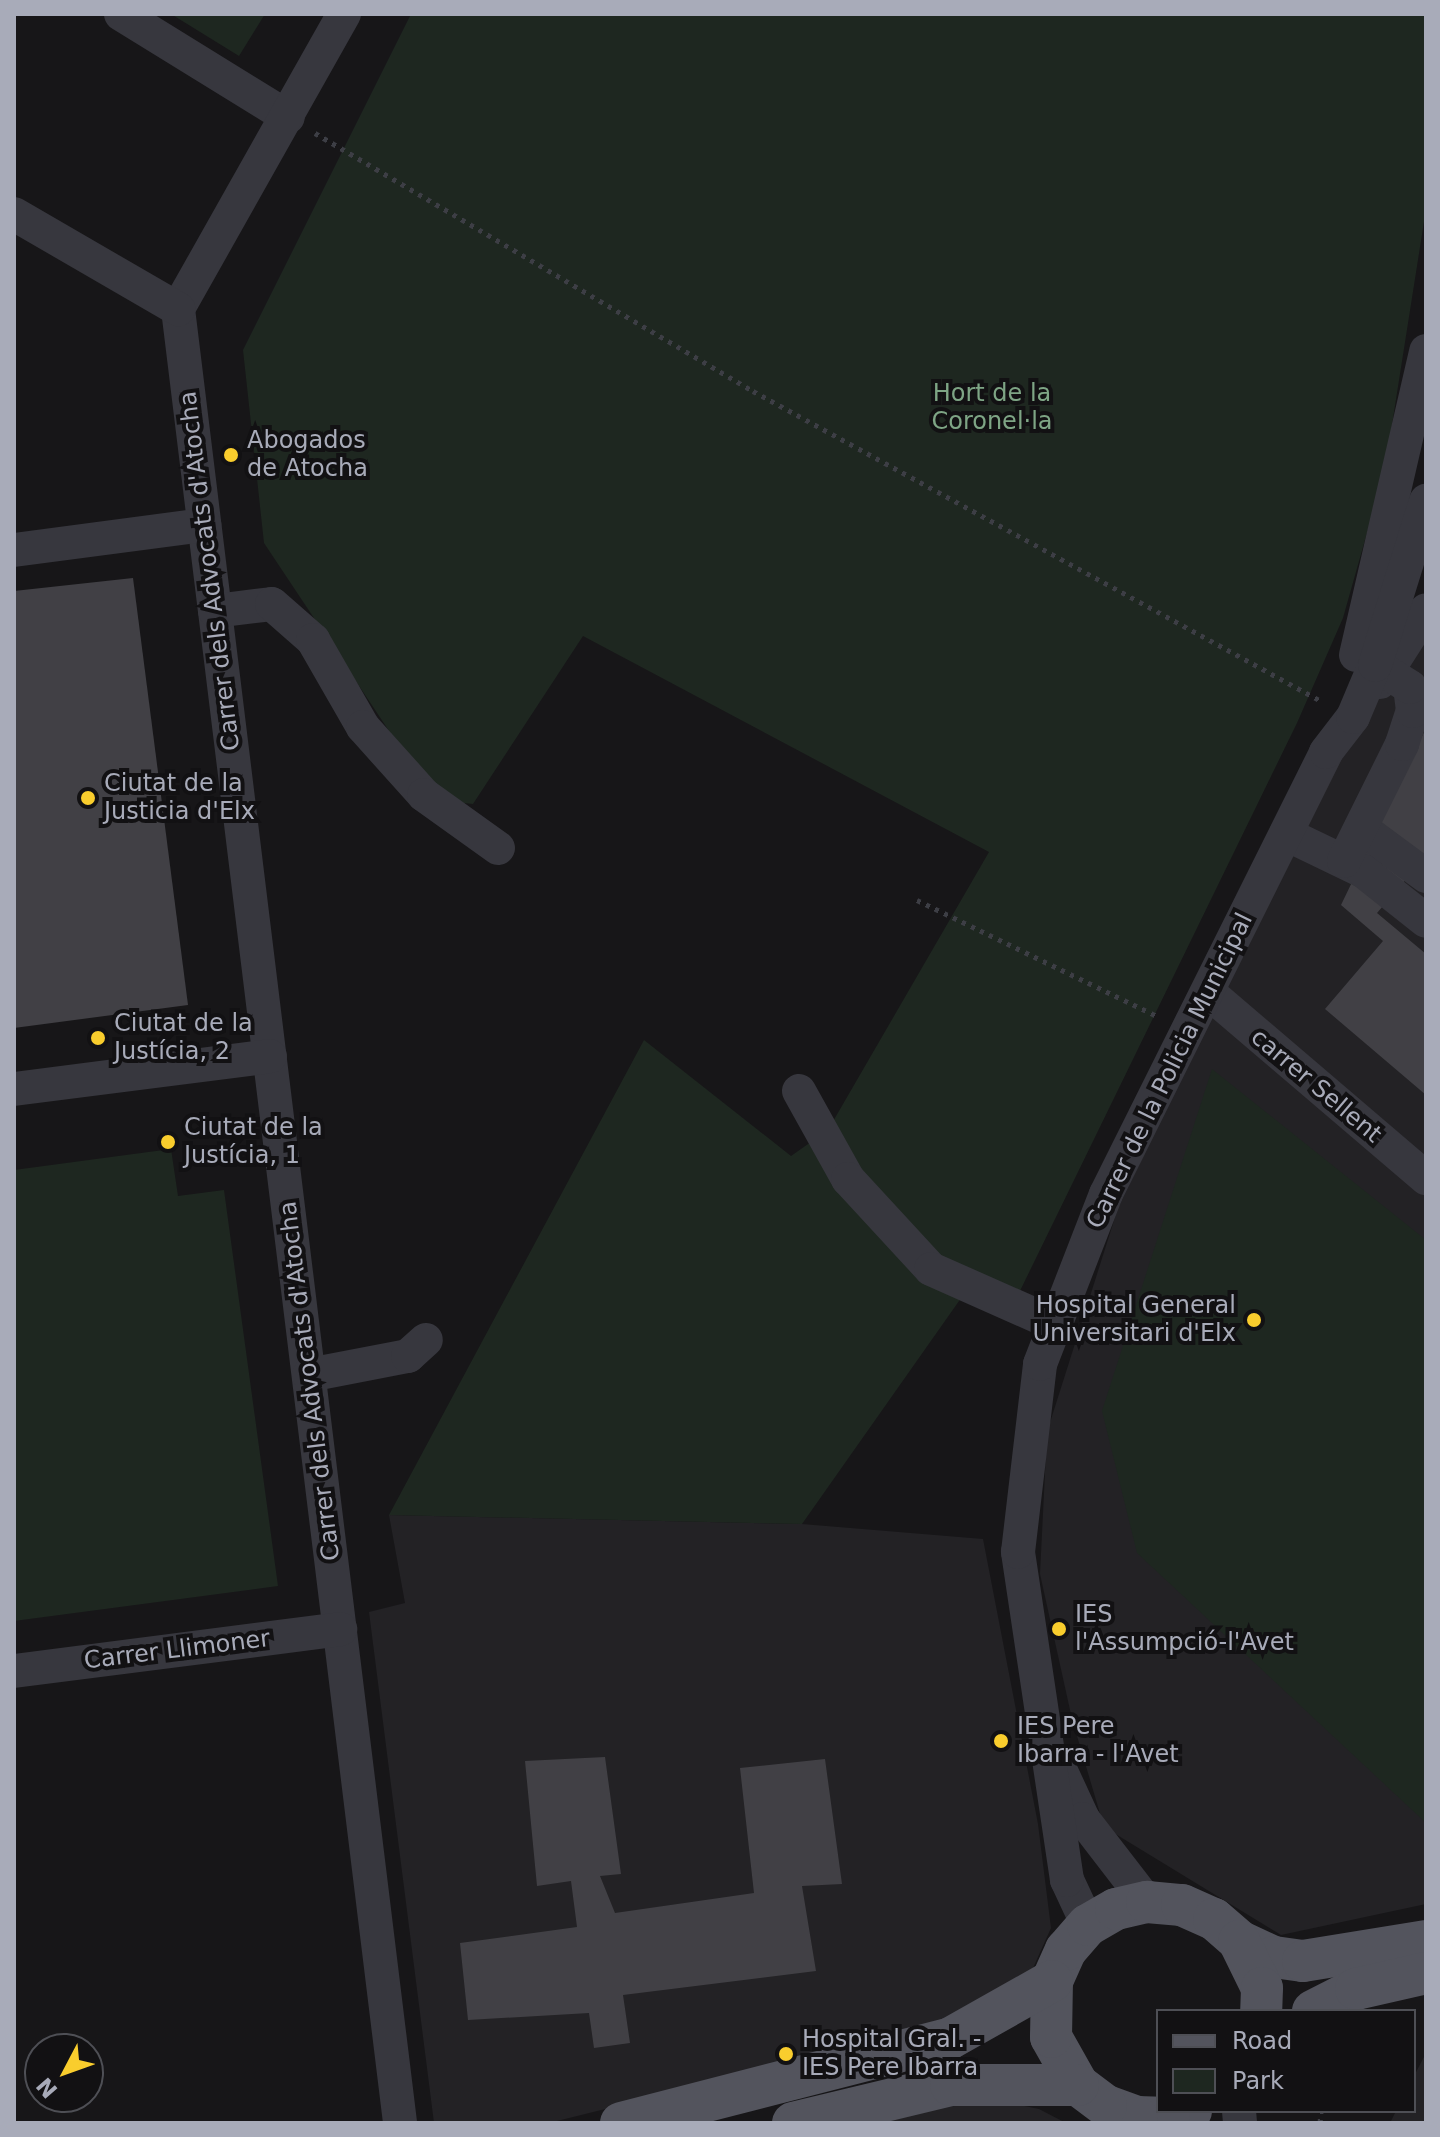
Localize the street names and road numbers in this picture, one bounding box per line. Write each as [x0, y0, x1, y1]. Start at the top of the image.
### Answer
street label: Carrer dels Advocats d'Atocha [174, 390, 246, 752]
street label: Carrer de la Policia Municipal [1081, 909, 1259, 1233]
street label: carrer Sellent [1245, 1023, 1387, 1149]
street label: Carrer dels Advocats d'Atocha [274, 1200, 346, 1562]
street label: Carrer Llimoner [82, 1624, 272, 1676]

